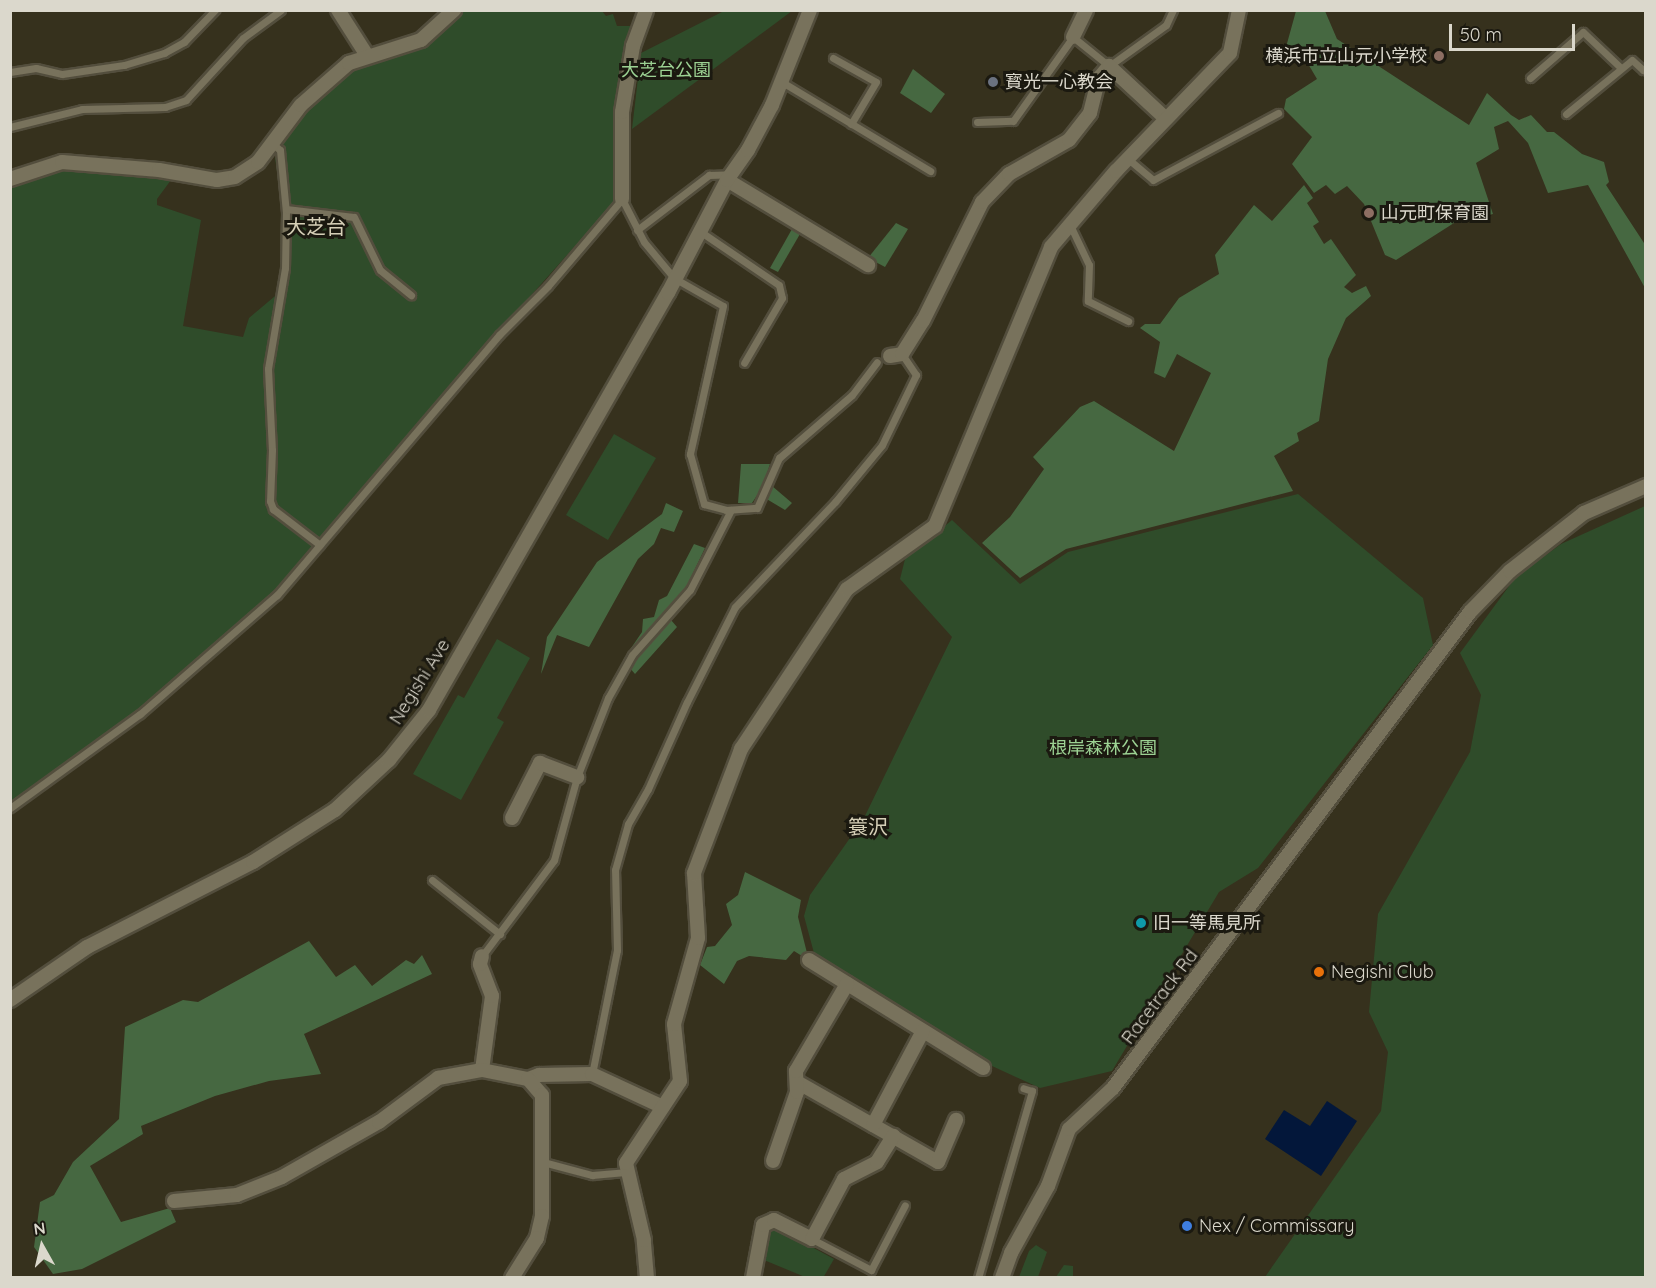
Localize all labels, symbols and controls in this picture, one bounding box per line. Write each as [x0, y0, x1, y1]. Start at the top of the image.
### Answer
scale bar [1452, 12, 1578, 50]
text: 50 m [1460, 23, 1502, 46]
place label: 横浜市立山元小学校 [1265, 45, 1427, 67]
marker: 横浜市立山元小学校 [1432, 49, 1446, 63]
park label: 大芝台公園 [621, 59, 711, 81]
place label: 寳光一心教会 [1005, 71, 1113, 93]
marker: 寳光一心教会 [986, 75, 1000, 89]
place label: 山元町保育園 [1381, 202, 1489, 224]
marker: 山元町保育園 [1362, 206, 1376, 220]
district label: 大芝台 [286, 214, 346, 238]
street label: Negishi Ave [385, 635, 455, 729]
park label: 根岸森林公園 [1049, 737, 1157, 759]
district label: 簑沢 [848, 814, 888, 838]
place label: 旧一等馬見所 [1153, 912, 1261, 934]
marker: 旧一等馬見所 [1134, 916, 1148, 930]
street label: Racetrack Rd [1117, 945, 1203, 1049]
place label: Negishi Club [1331, 961, 1434, 983]
marker: Negishi Club [1312, 965, 1326, 979]
place label: Nex / Commissary [1199, 1215, 1354, 1237]
north arrow [12, 1216, 72, 1276]
text: N [32, 1217, 47, 1239]
marker: Nex / Commissary [1180, 1219, 1194, 1233]

